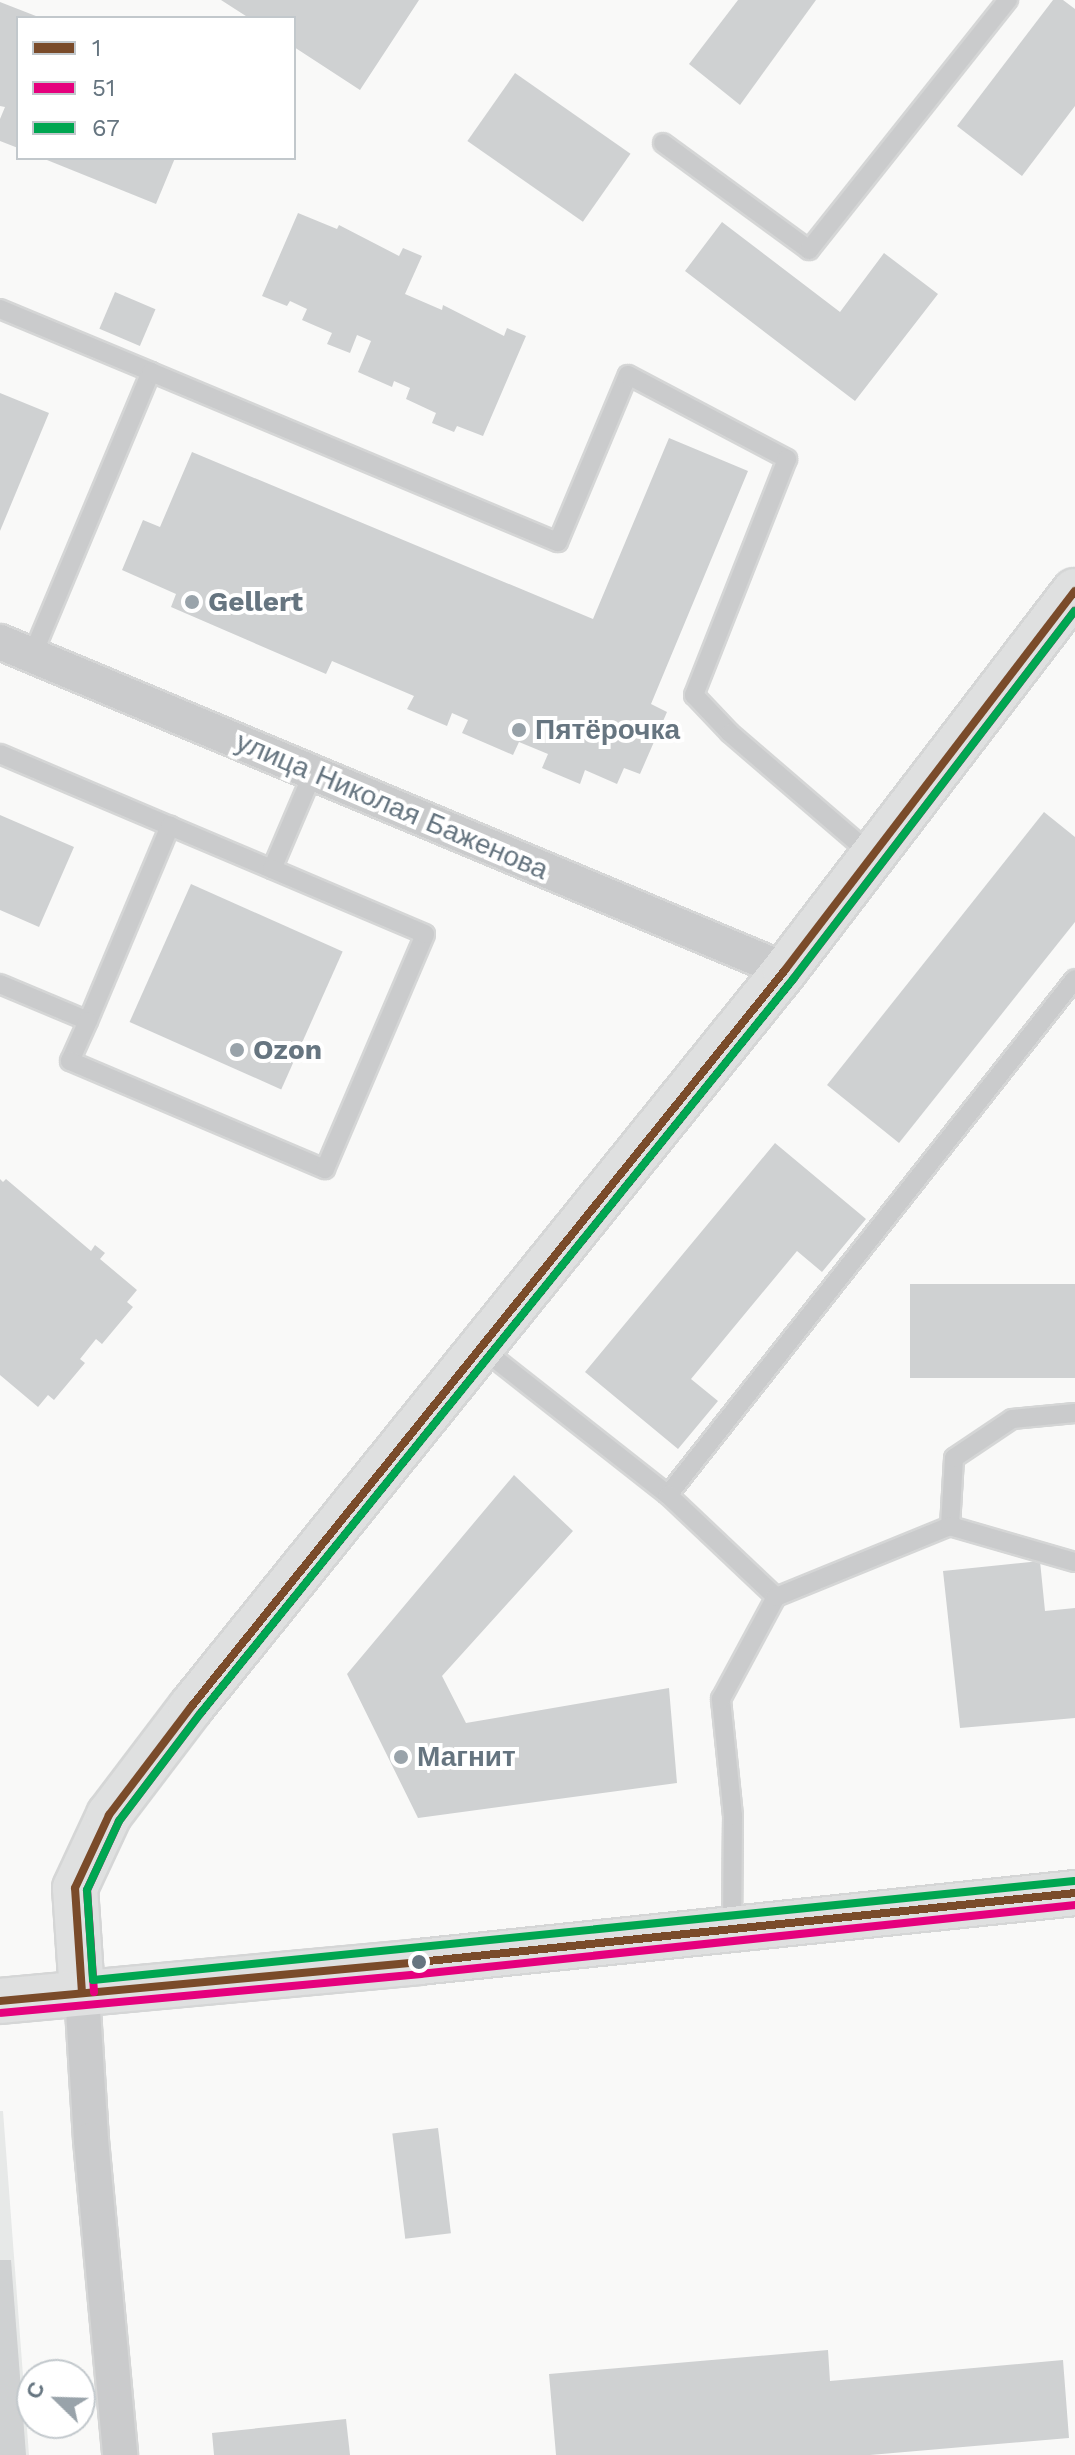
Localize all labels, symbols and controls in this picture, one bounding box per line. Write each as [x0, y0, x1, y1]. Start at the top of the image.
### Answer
legend [16, 16, 296, 160]
text: 1 [92, 34, 101, 62]
text: 51 [92, 74, 115, 102]
text: 67 [92, 114, 120, 142]
place label: Gellert [208, 585, 303, 619]
marker: Gellert [183, 593, 201, 611]
place label: Пятёрочка [535, 713, 680, 747]
marker: Пятёрочка [510, 721, 528, 739]
street label: улица Николая Баженова [231, 725, 553, 887]
place label: Ozon [253, 1033, 322, 1067]
marker: Ozon [228, 1041, 246, 1059]
place label: Магнит [417, 1740, 516, 1774]
marker: Магнит [392, 1748, 410, 1766]
unlabelled marker [411, 1954, 427, 1970]
north arrow [16, 2359, 96, 2439]
text: С [21, 2378, 50, 2402]

